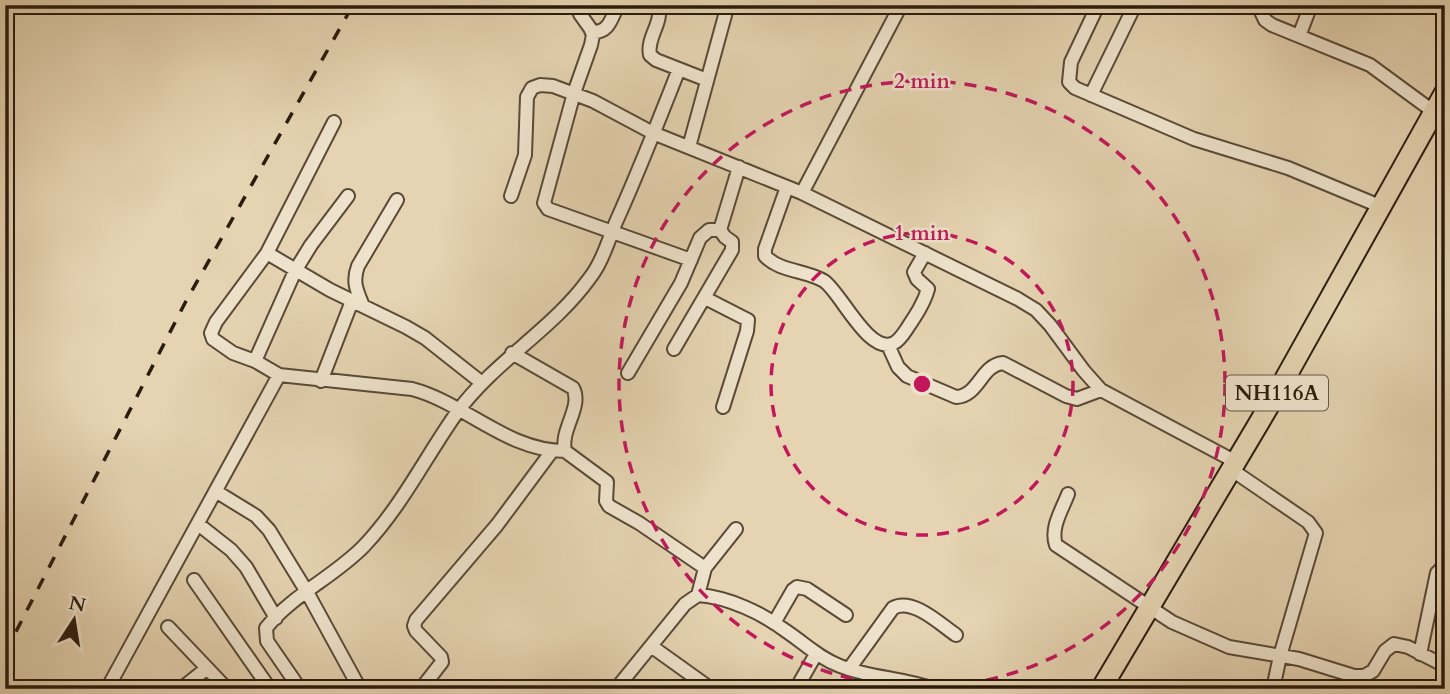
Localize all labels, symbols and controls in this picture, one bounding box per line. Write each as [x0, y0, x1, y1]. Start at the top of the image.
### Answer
text: 2 min [894, 67, 950, 96]
text: 1 min [894, 219, 950, 248]
centre of rings [910, 372, 934, 396]
road number: NH116A [1226, 376, 1328, 410]
north arrow [38, 586, 108, 656]
text: N [67, 590, 89, 619]

